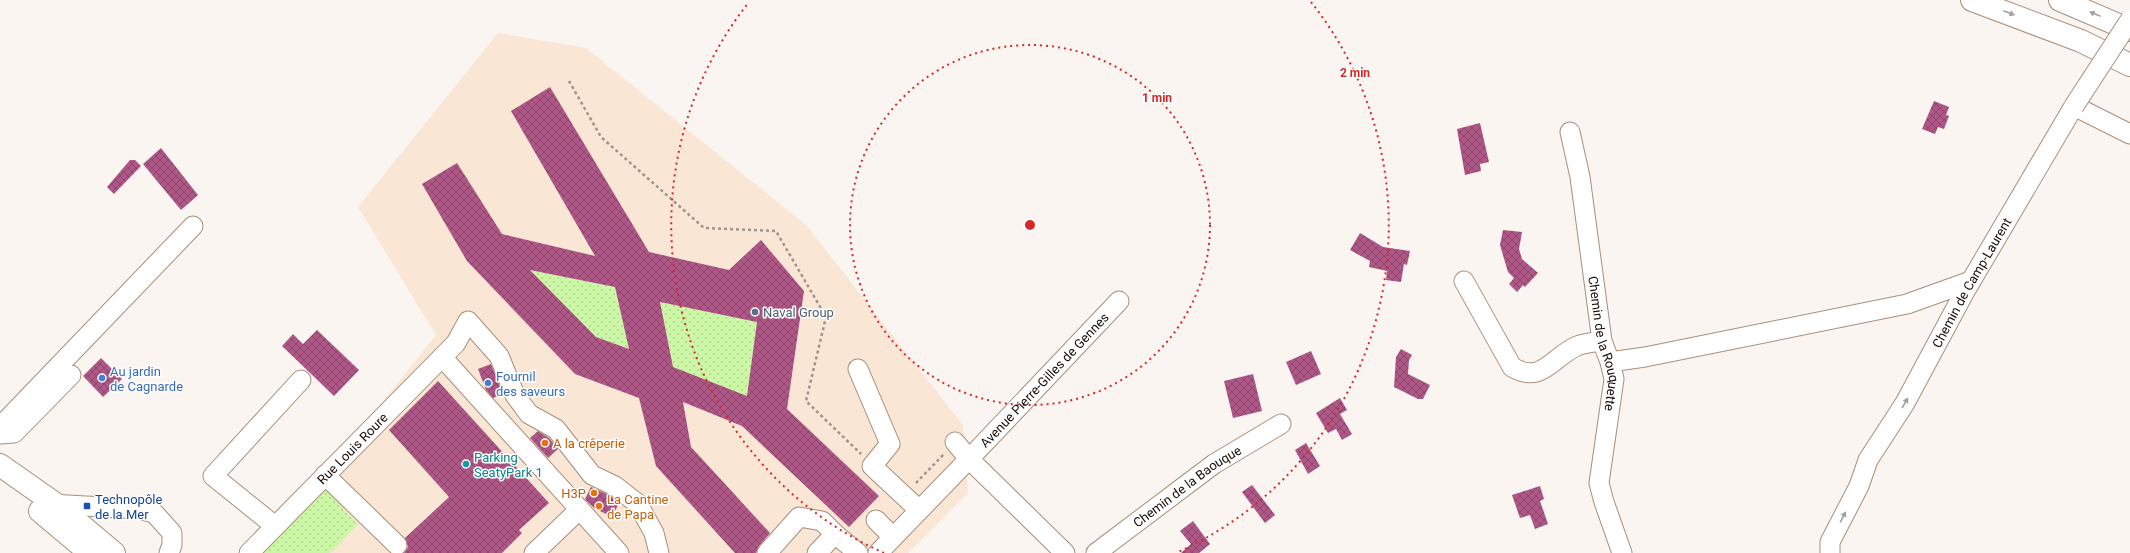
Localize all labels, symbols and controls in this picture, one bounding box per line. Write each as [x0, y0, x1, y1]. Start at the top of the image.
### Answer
one-way arrow [2003, 11, 2015, 17]
one-way arrow [2089, 11, 2101, 17]
text: 2 min [1340, 66, 1370, 80]
text: 1 min [1142, 91, 1172, 105]
street label: Chemin de Camp-Laurent [1929, 215, 2015, 350]
centre of rings [1023, 218, 1037, 232]
street label: Chemin de la Rouquette [1585, 275, 1622, 412]
place label: Naval Group [763, 305, 834, 320]
marker: Naval Group [750, 307, 760, 317]
street label: Avenue Pierre-Gilles de Gennes [977, 310, 1112, 451]
place label: Au jardin de Cagnarde [110, 364, 183, 394]
place label: Fournil des saveurs [496, 369, 566, 399]
marker: Au jardin de Cagnarde [97, 373, 107, 383]
marker: Fournil des saveurs [483, 378, 493, 388]
one-way arrow [1901, 397, 1908, 409]
street label: Rue Louis Roure [314, 410, 391, 487]
place label: A la crêperie [553, 436, 625, 451]
marker: A la crêperie [540, 438, 550, 448]
street label: Chemin de la Baouque [1130, 443, 1244, 530]
place label: Parking SeatyPark 1 [474, 450, 543, 480]
marker: Parking SeatyPark 1 [461, 459, 471, 469]
place label: H3P [561, 486, 586, 501]
marker: H3P [589, 488, 599, 498]
place label: Technopôle de la Mer [95, 492, 162, 522]
place label: La Cantine de Papa [607, 492, 669, 522]
marker: Technopôle de la Mer [82, 501, 92, 511]
marker: La Cantine de Papa [594, 501, 604, 511]
one-way arrow [1840, 511, 1846, 523]

